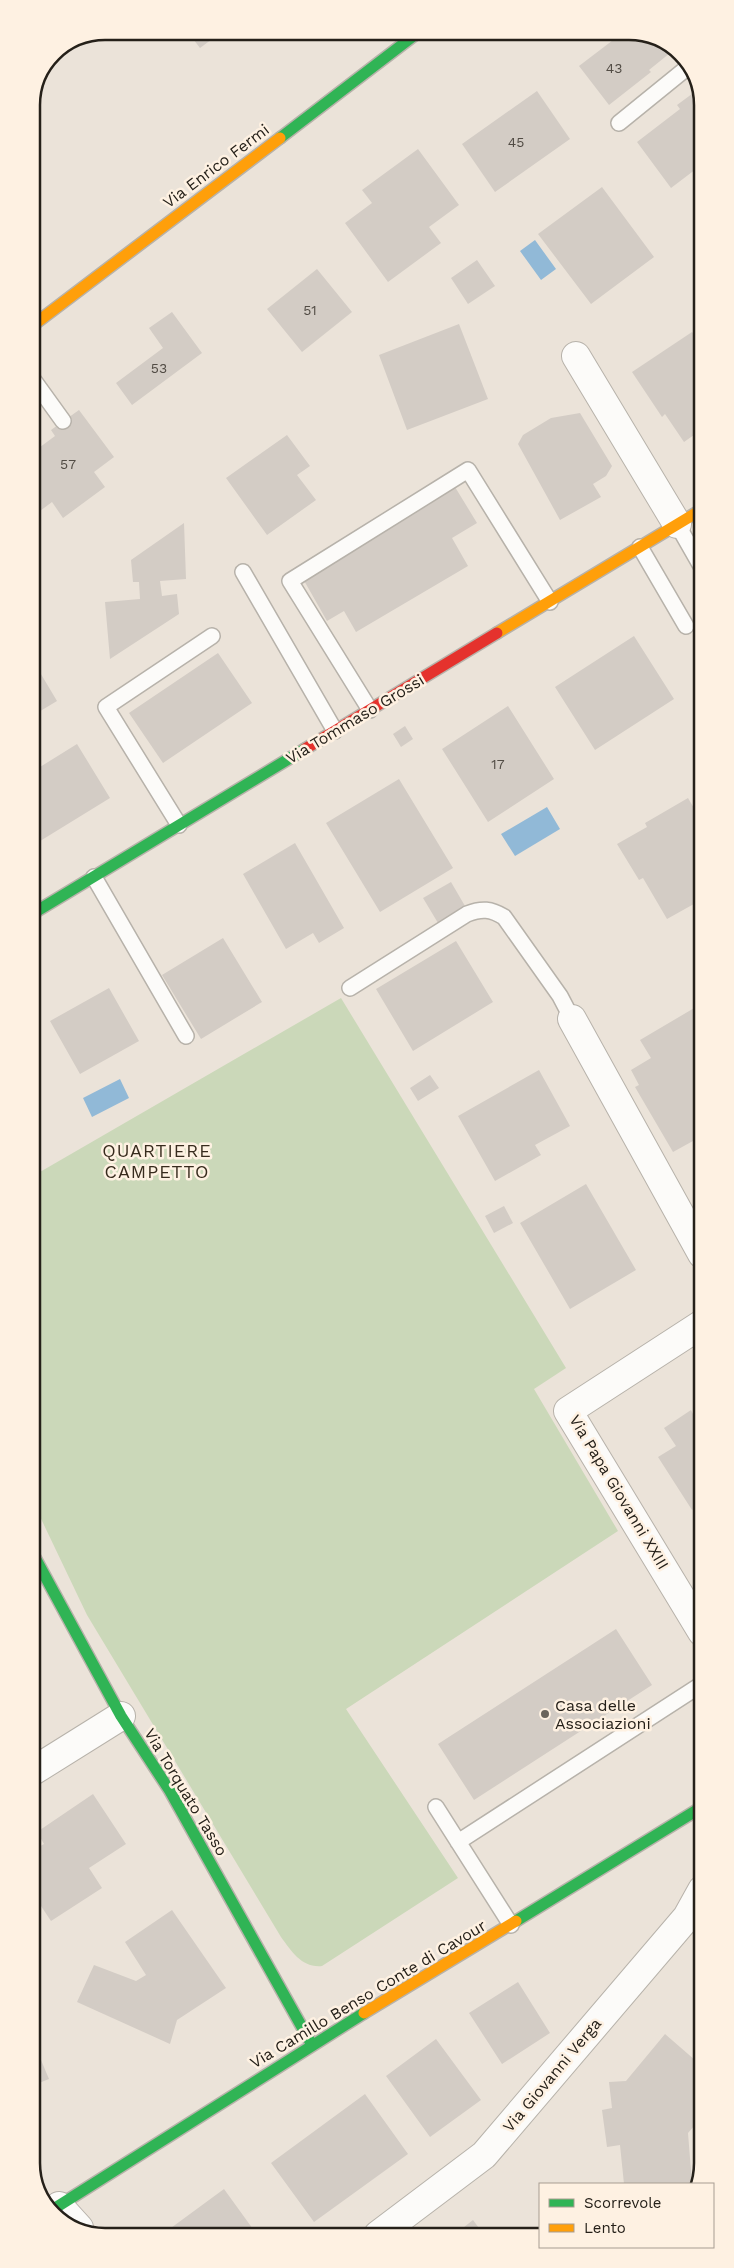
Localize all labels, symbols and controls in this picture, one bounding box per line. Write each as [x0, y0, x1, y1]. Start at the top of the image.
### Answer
house number: 43 [606, 60, 622, 76]
street label: Via Enrico Fermi [159, 120, 273, 212]
house number: 45 [508, 134, 524, 150]
house number: 51 [303, 302, 317, 318]
house number: 53 [151, 360, 167, 376]
house number: 57 [60, 456, 76, 472]
street label: Via Tommaso Grossi [283, 670, 427, 768]
house number: 17 [491, 756, 505, 772]
district label: QUARTIERE CAMPETTO [102, 1140, 212, 1182]
street label: Via Papa Giovanni XXIII [565, 1411, 673, 1573]
place label: Casa delle Associazioni [555, 1696, 651, 1733]
marker: Casa delle Associazioni [539, 1708, 551, 1720]
street label: Via Torquato Tasso [140, 1725, 232, 1859]
street label: Via Camillo Benso Conte di Cavour [247, 1916, 490, 2072]
street label: Via Giovanni Verga [499, 2014, 605, 2136]
legend [539, 2183, 714, 2248]
text: Scorrevole [584, 2194, 662, 2212]
text: Lento [584, 2219, 626, 2237]

